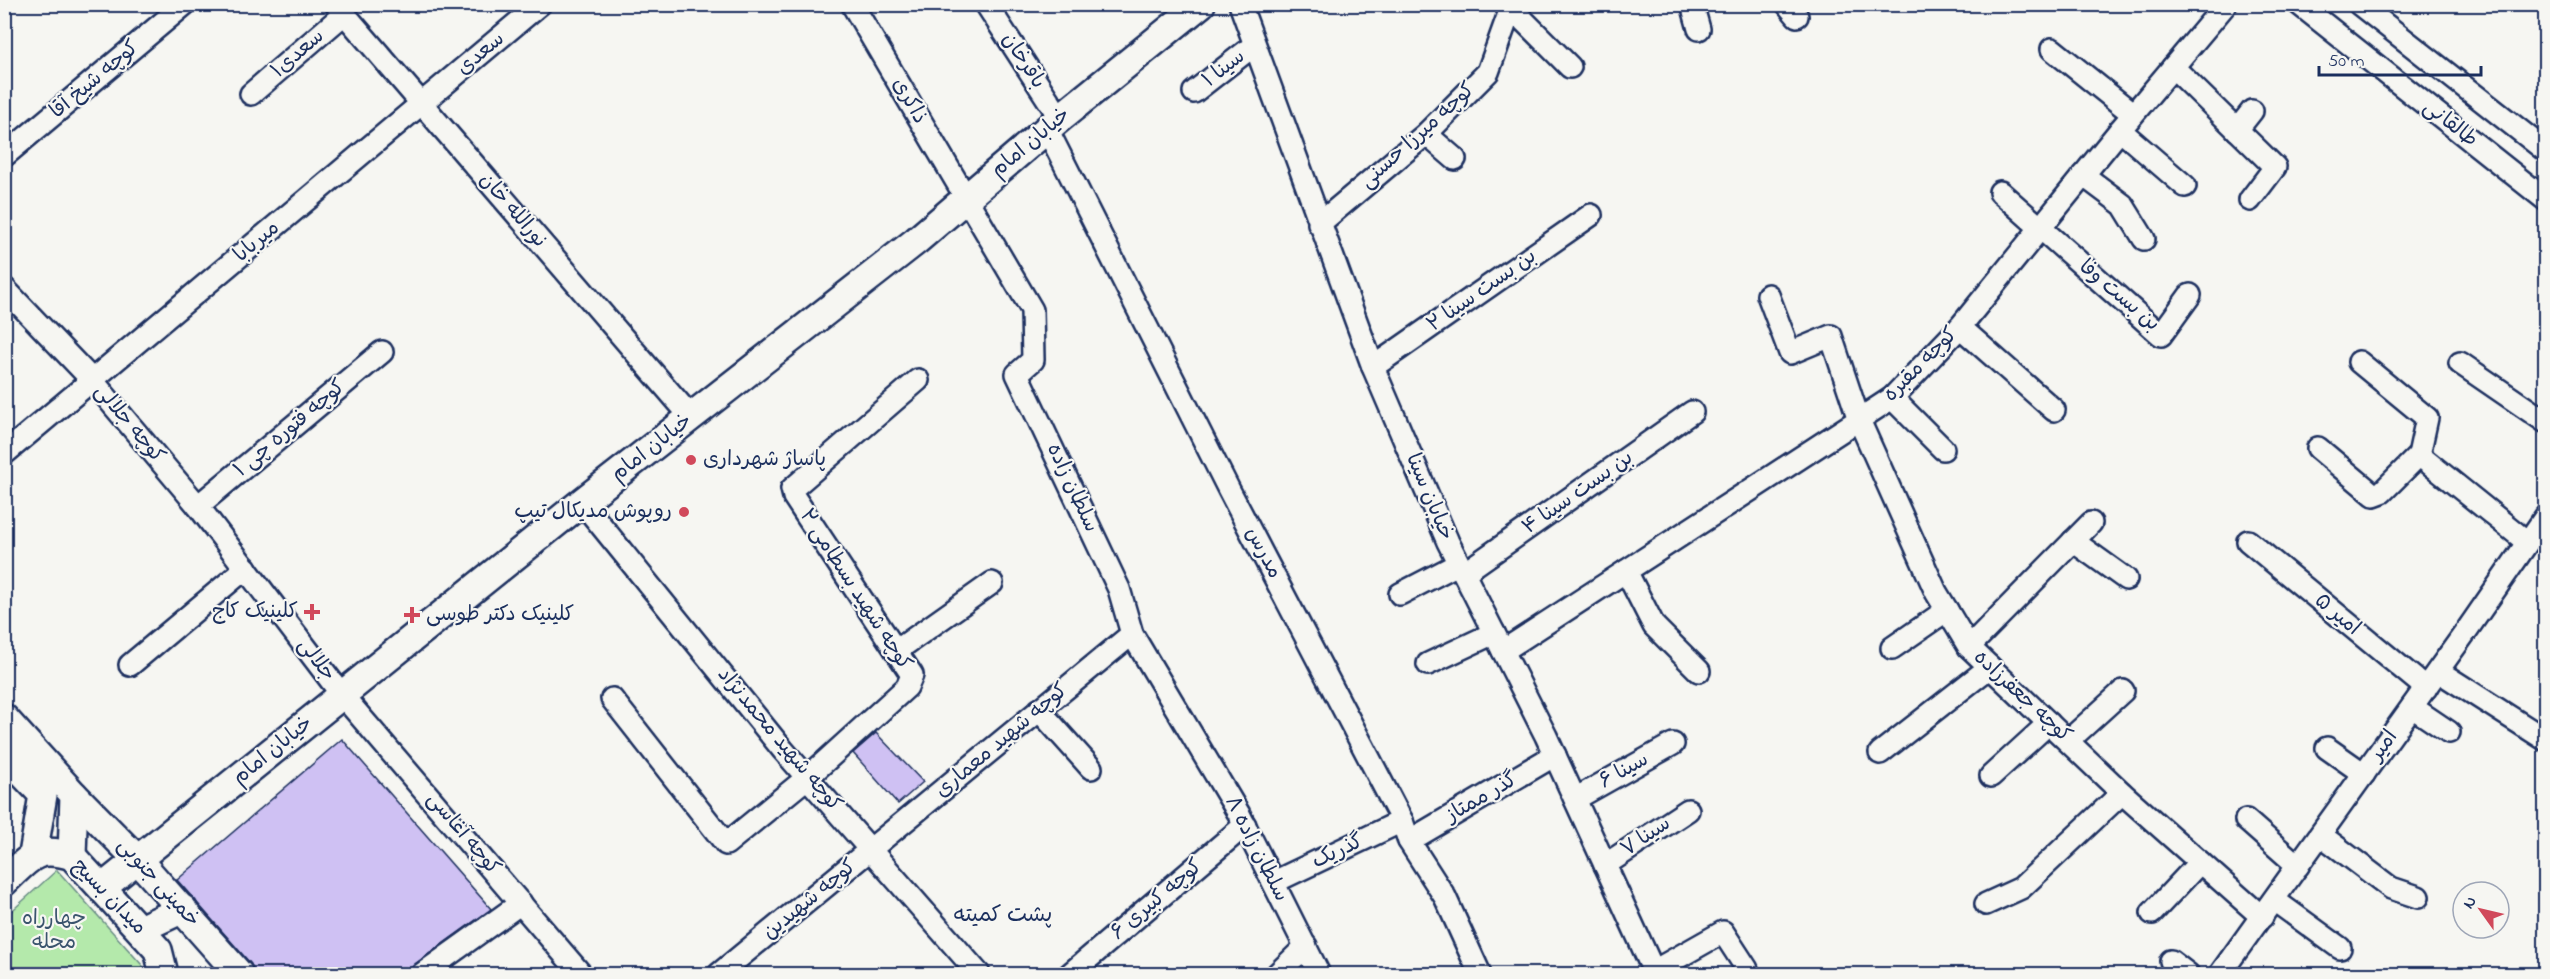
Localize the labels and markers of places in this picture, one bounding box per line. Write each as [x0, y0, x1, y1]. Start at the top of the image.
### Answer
place label: پاساژ شهرداری [703, 445, 826, 475]
marker: پاساژ شهرداری [684, 453, 698, 467]
place label: روپوش مدیکال تیپ [514, 497, 672, 527]
marker: روپوش مدیکال تیپ [677, 505, 691, 519]
place label: کلینیک کاج [212, 597, 298, 627]
place label: کلینیک دکتر طوسی [426, 600, 574, 630]
marker: کلینیک کاج [303, 603, 321, 621]
marker: کلینیک دکتر طوسی [403, 606, 421, 624]

